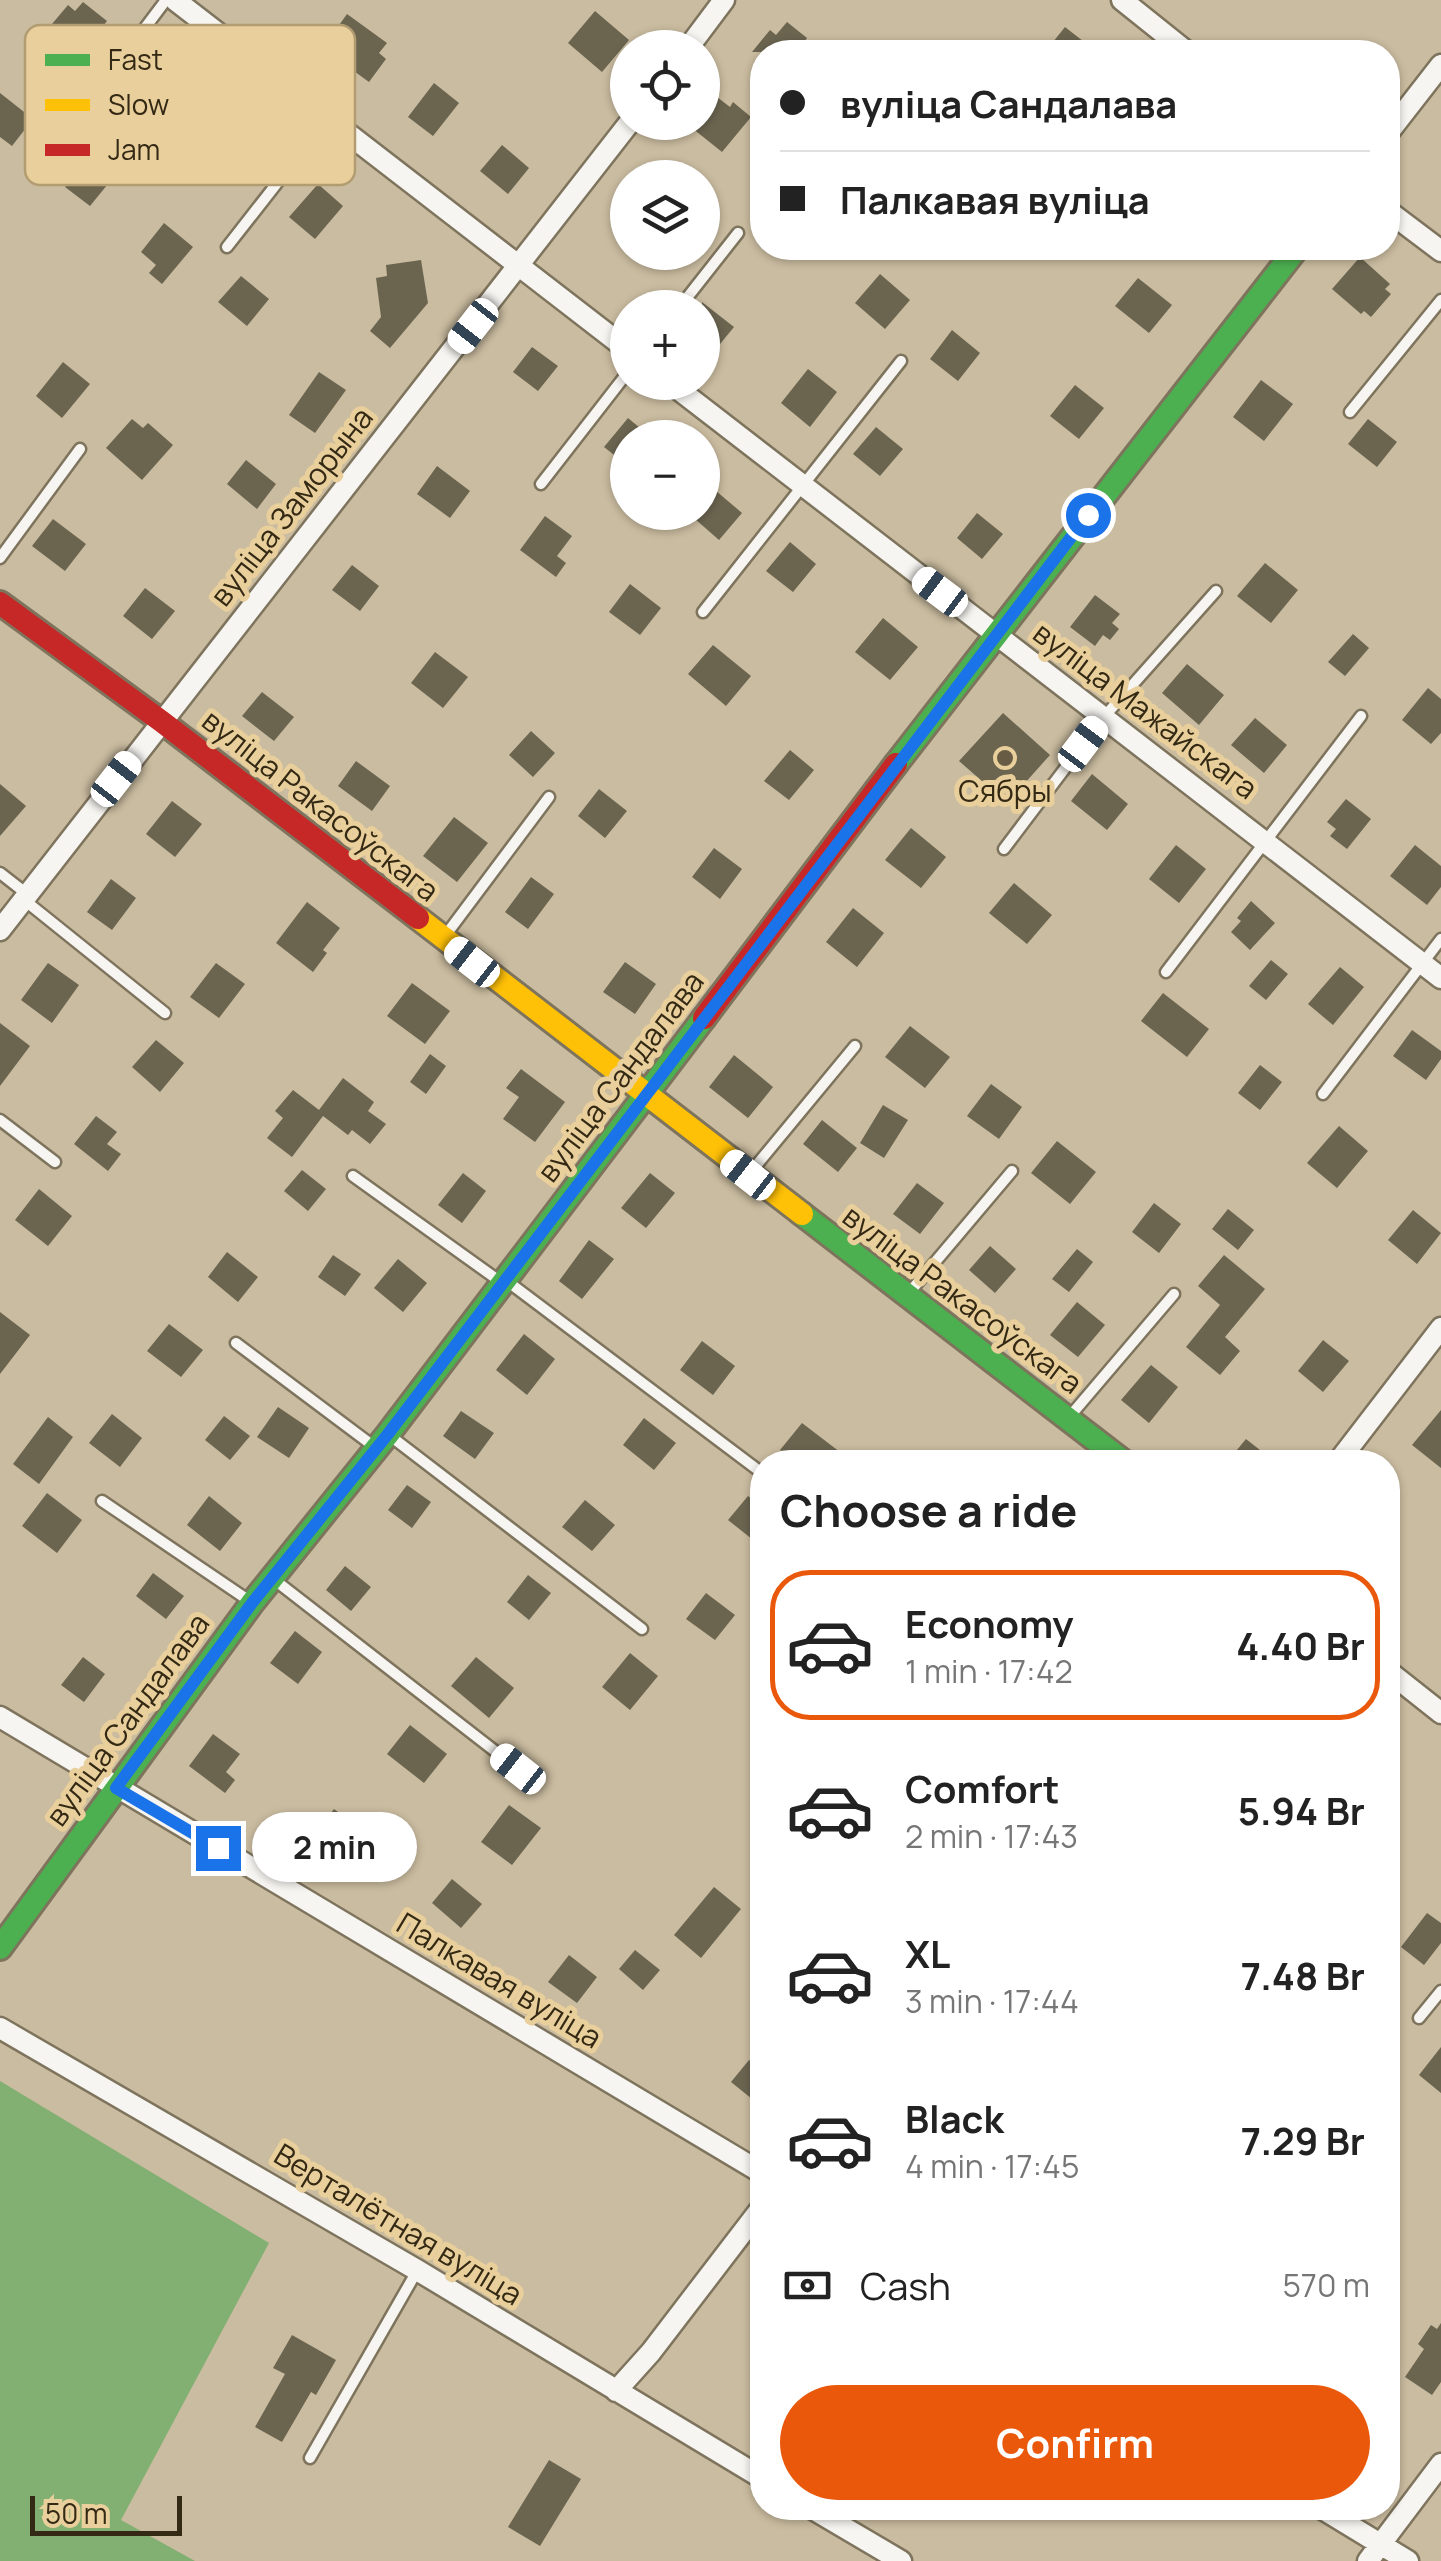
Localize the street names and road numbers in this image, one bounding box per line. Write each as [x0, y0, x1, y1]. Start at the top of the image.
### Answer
street label: вуліца Заморына [200, 398, 381, 614]
street label: вуліца Мажайскага [1025, 612, 1266, 808]
street label: вуліца Ракасоўскага [194, 699, 448, 910]
street label: вуліца Сандалава [527, 962, 713, 1190]
street label: вуліца Ракасоўскага [835, 1195, 1091, 1402]
street label: вуліца Сандалава [36, 1604, 218, 1834]
street label: Палкавая вуліца [390, 1902, 610, 2057]
street label: Верталётная вуліца [267, 2133, 530, 2314]

